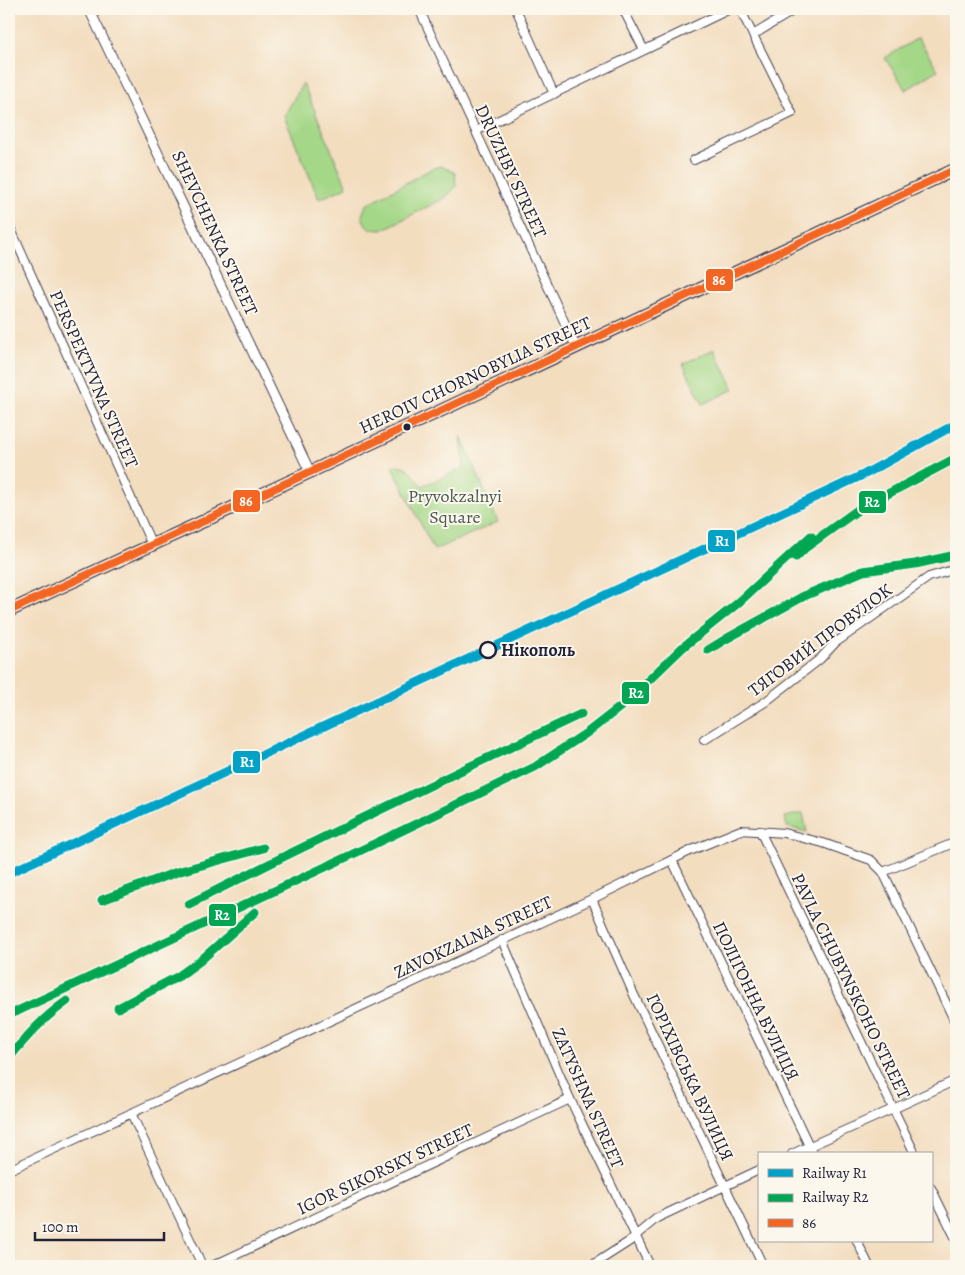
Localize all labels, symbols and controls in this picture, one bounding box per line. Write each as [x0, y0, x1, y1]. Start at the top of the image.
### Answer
street label: DRUZHBY STREET [470, 100, 553, 242]
street label: SHEVCHENKA STREET [166, 147, 264, 319]
line badge: 86 [705, 268, 734, 292]
text: 86 [712, 271, 726, 290]
street label: PERSPEKTYVNA STREET [44, 286, 144, 472]
street label: HEROIV CHORNOBYLIA STREET [355, 311, 595, 439]
unlabelled marker [402, 422, 412, 432]
park label: Pryvokzalnyi Square [408, 484, 502, 529]
line badge: 86 [232, 489, 261, 513]
line badge: R2 [858, 490, 887, 514]
text: 86 [239, 492, 253, 511]
text: R2 [864, 493, 880, 512]
line badge: R1 [707, 529, 736, 553]
text: R1 [715, 532, 729, 551]
street label: ТЯГОВИЙ ПРОВУЛОК [743, 578, 897, 702]
place label: Нікополь [501, 638, 576, 662]
marker: Нікополь [479, 641, 497, 659]
line badge: R2 [621, 681, 650, 705]
text: R2 [628, 684, 644, 703]
line badge: R1 [232, 750, 261, 774]
text: R1 [240, 753, 254, 772]
street label: PAVLA CHUBYNSKOHO STREET [786, 869, 916, 1103]
street label: ZAVOKZALNA STREET [390, 890, 556, 984]
line badge: R2 [208, 903, 237, 927]
text: R2 [214, 906, 230, 925]
street label: ПОЛІГОННА ВУЛИЦЯ [707, 917, 805, 1085]
street label: ГОРІХІВСЬКА ВУЛИЦЯ [641, 989, 739, 1165]
street label: ZATYSHNA STREET [546, 1024, 630, 1172]
street label: IGOR SIKORSKY STREET [293, 1118, 477, 1220]
legend [758, 1152, 932, 1242]
text: Railway R1 [802, 1163, 867, 1183]
text: Railway R2 [802, 1187, 869, 1207]
scale bar [35, 1210, 164, 1242]
text: 86 [802, 1213, 816, 1233]
text: 100 m [42, 1217, 79, 1237]

